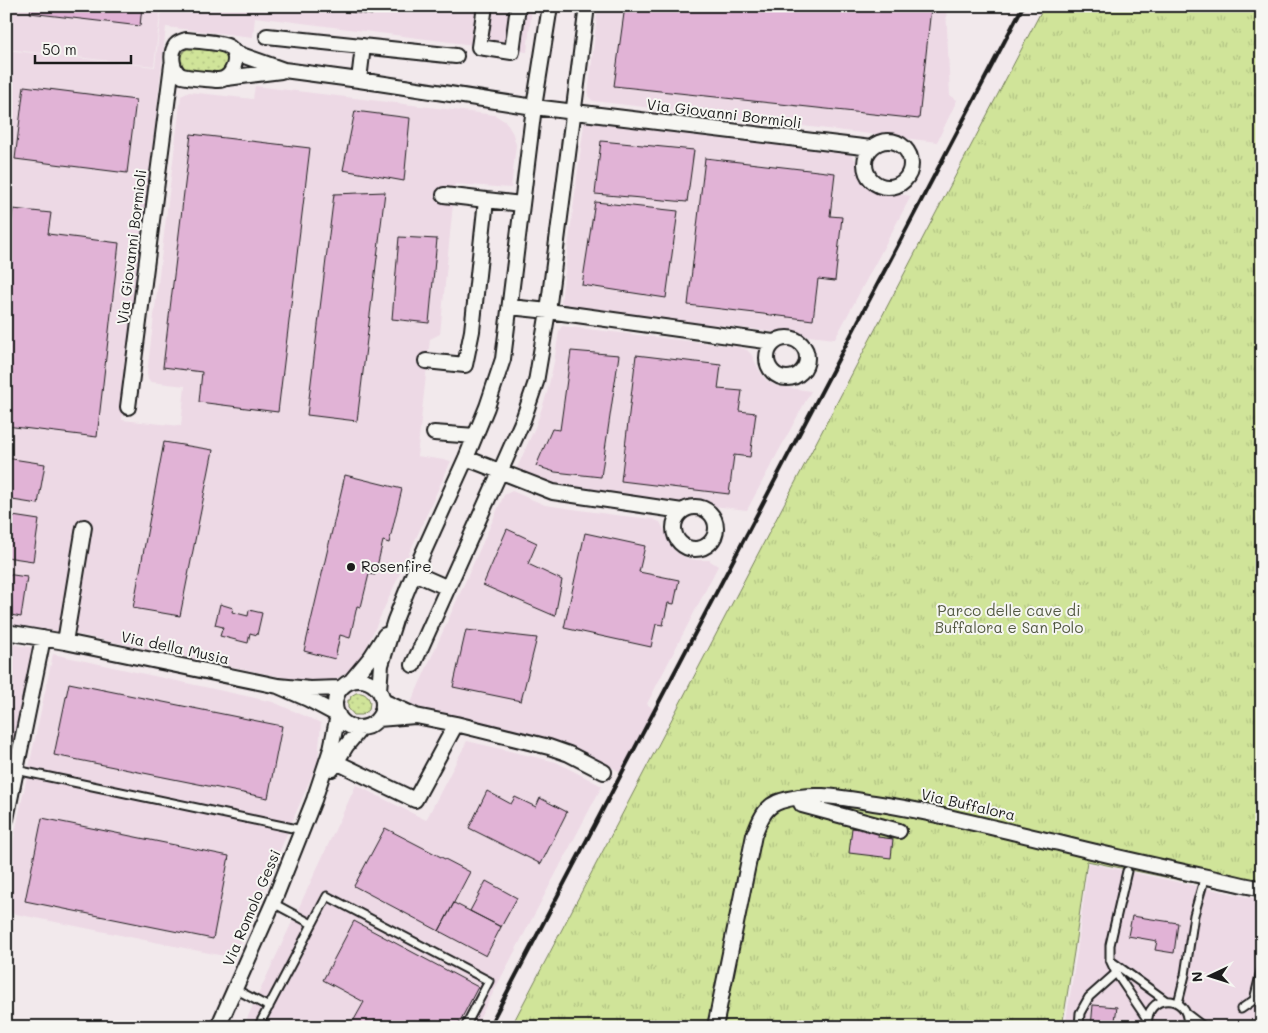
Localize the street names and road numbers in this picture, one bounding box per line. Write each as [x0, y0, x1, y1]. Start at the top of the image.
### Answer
street label: Via Giovanni Bormioli [646, 94, 803, 132]
street label: Via Giovanni Bormioli [112, 168, 150, 325]
street label: Via della Musia [119, 626, 231, 668]
street label: Via Buffalora [919, 783, 1017, 825]
street label: Via Romolo Gessi [217, 846, 285, 969]

